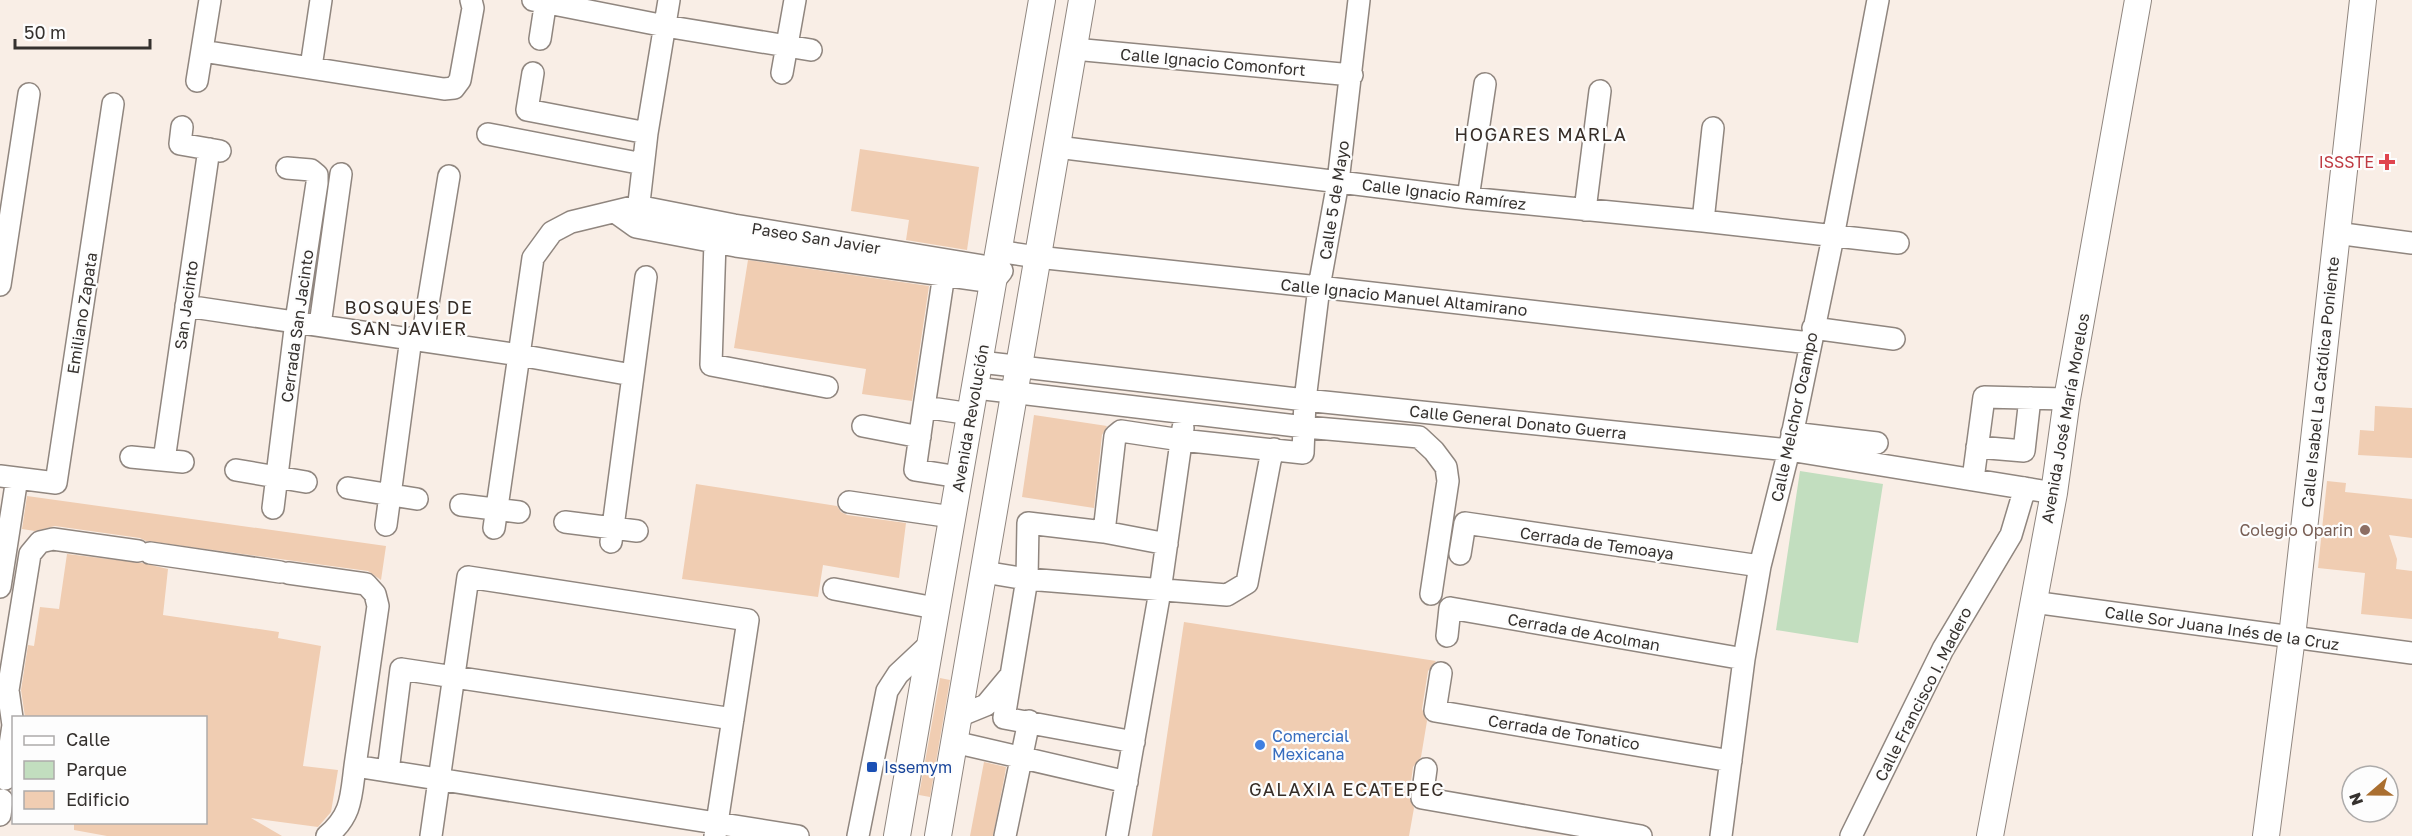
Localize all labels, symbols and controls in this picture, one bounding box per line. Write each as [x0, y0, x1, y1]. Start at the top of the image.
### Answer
scale bar [15, 12, 150, 50]
text: 50 m [24, 21, 66, 43]
street label: Calle Ignacio Comonfort [1120, 44, 1306, 80]
district label: HOGARES MARLA [1455, 123, 1627, 145]
street label: Calle 5 de Mayo [1315, 139, 1353, 261]
place label: ISSSTE [2319, 152, 2374, 172]
marker: ISSSTE [2378, 153, 2396, 171]
street label: Calle Ignacio Ramírez [1361, 174, 1527, 214]
street label: Paseo San Javier [750, 218, 882, 258]
street label: Cerrada San Jacinto [276, 248, 318, 404]
street label: Emiliano Zapata [63, 251, 101, 375]
street label: Calle Isabel La Católica Poniente [2297, 256, 2343, 508]
street label: San Jacinto [170, 259, 202, 351]
street label: Calle Ignacio Manuel Altamirano [1280, 274, 1528, 320]
district label: BOSQUES DE SAN JAVIER [345, 296, 473, 339]
street label: Avenida José María Morelos [2037, 311, 2093, 525]
street label: Calle Melchor Ocampo [1766, 330, 1822, 504]
street label: Avenida Revolución [947, 342, 993, 494]
street label: Calle General Donato Guerra [1408, 401, 1628, 443]
place label: Colegio Oparin [2239, 520, 2353, 540]
street label: Cerrada de Temoaya [1519, 522, 1675, 564]
marker: Colegio Oparin [2358, 523, 2372, 537]
street label: Calle Sor Juana Inés de la Cruz [2103, 602, 2341, 654]
street label: Calle Francisco I. Madero [1870, 603, 1976, 785]
street label: Cerrada de Acolman [1506, 609, 1662, 655]
street label: Cerrada de Tonatico [1487, 710, 1641, 754]
legend [12, 716, 207, 824]
place label: Comercial Mexicana [1272, 726, 1349, 764]
text: Calle [66, 728, 110, 750]
marker: Comercial Mexicana [1253, 738, 1267, 752]
place label: Issemym [884, 757, 952, 777]
text: Parque [66, 758, 127, 780]
marker: Issemym [865, 760, 879, 774]
north arrow [2340, 764, 2400, 824]
district label: GALAXIA ECATEPEC [1249, 778, 1445, 800]
text: Edificio [66, 788, 130, 810]
text: N [2344, 790, 2367, 808]

